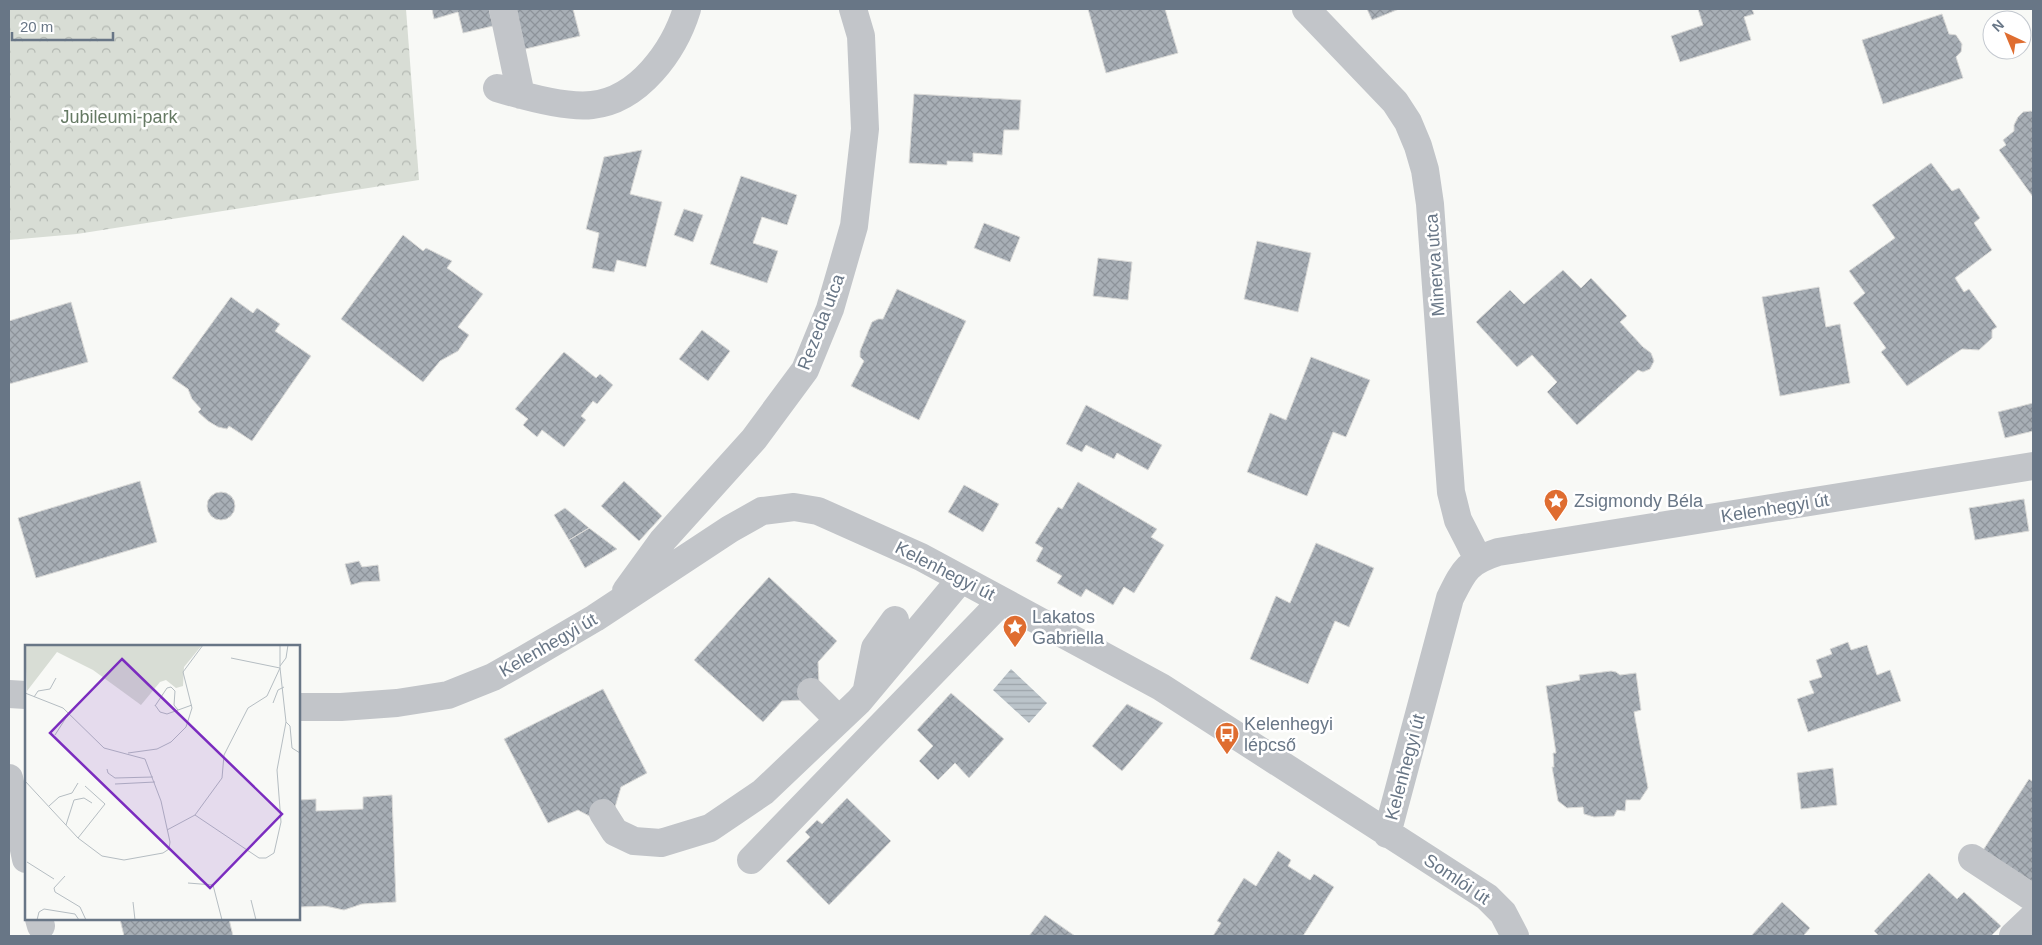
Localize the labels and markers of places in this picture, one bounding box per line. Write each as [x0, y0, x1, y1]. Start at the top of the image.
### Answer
place icon: Zsigmondy Béla [1543, 488, 1569, 522]
place label: Zsigmondy Béla [1574, 491, 1704, 511]
place label: Lakatos Gabriella [1032, 607, 1105, 648]
place icon: Lakatos Gabriella [1002, 614, 1028, 648]
place label: Kelenhegyi lépcső [1244, 714, 1333, 755]
bus stop icon: Kelenhegyi lépcső [1214, 721, 1240, 755]

